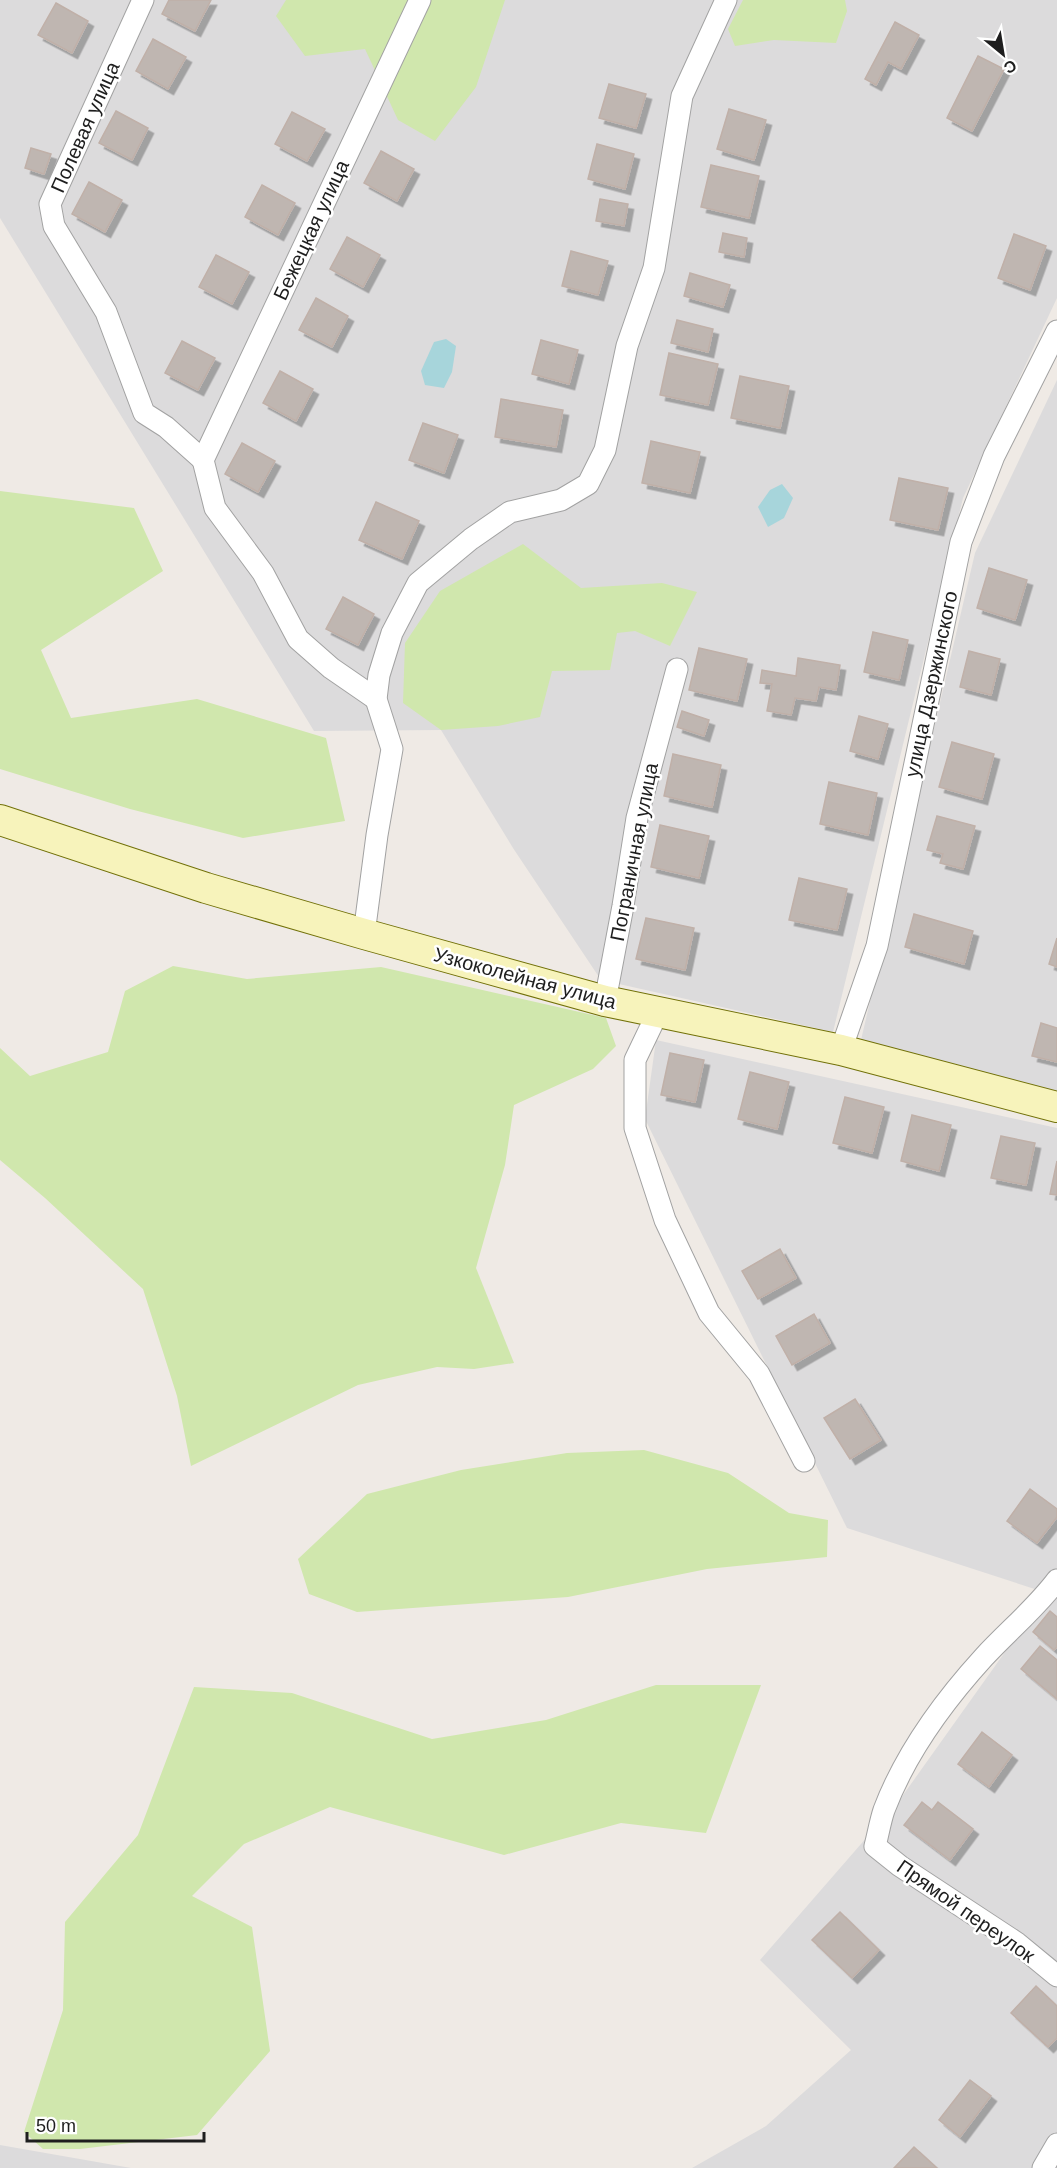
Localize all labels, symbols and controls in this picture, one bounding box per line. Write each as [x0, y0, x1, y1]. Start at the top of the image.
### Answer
north arrow [973, 24, 1033, 84]
text: С [1001, 56, 1020, 77]
street label: Полевая улица [46, 57, 124, 196]
street label: Бежецкая улица [269, 156, 353, 303]
street label: улица Дзержинского [901, 589, 961, 779]
street label: Пограничная улица [606, 760, 662, 943]
street label: Узкоколейная улица [431, 943, 619, 1013]
street label: Прямой переулок [893, 1855, 1039, 1967]
scale bar [27, 2105, 204, 2143]
text: 50 m [36, 2116, 76, 2136]

